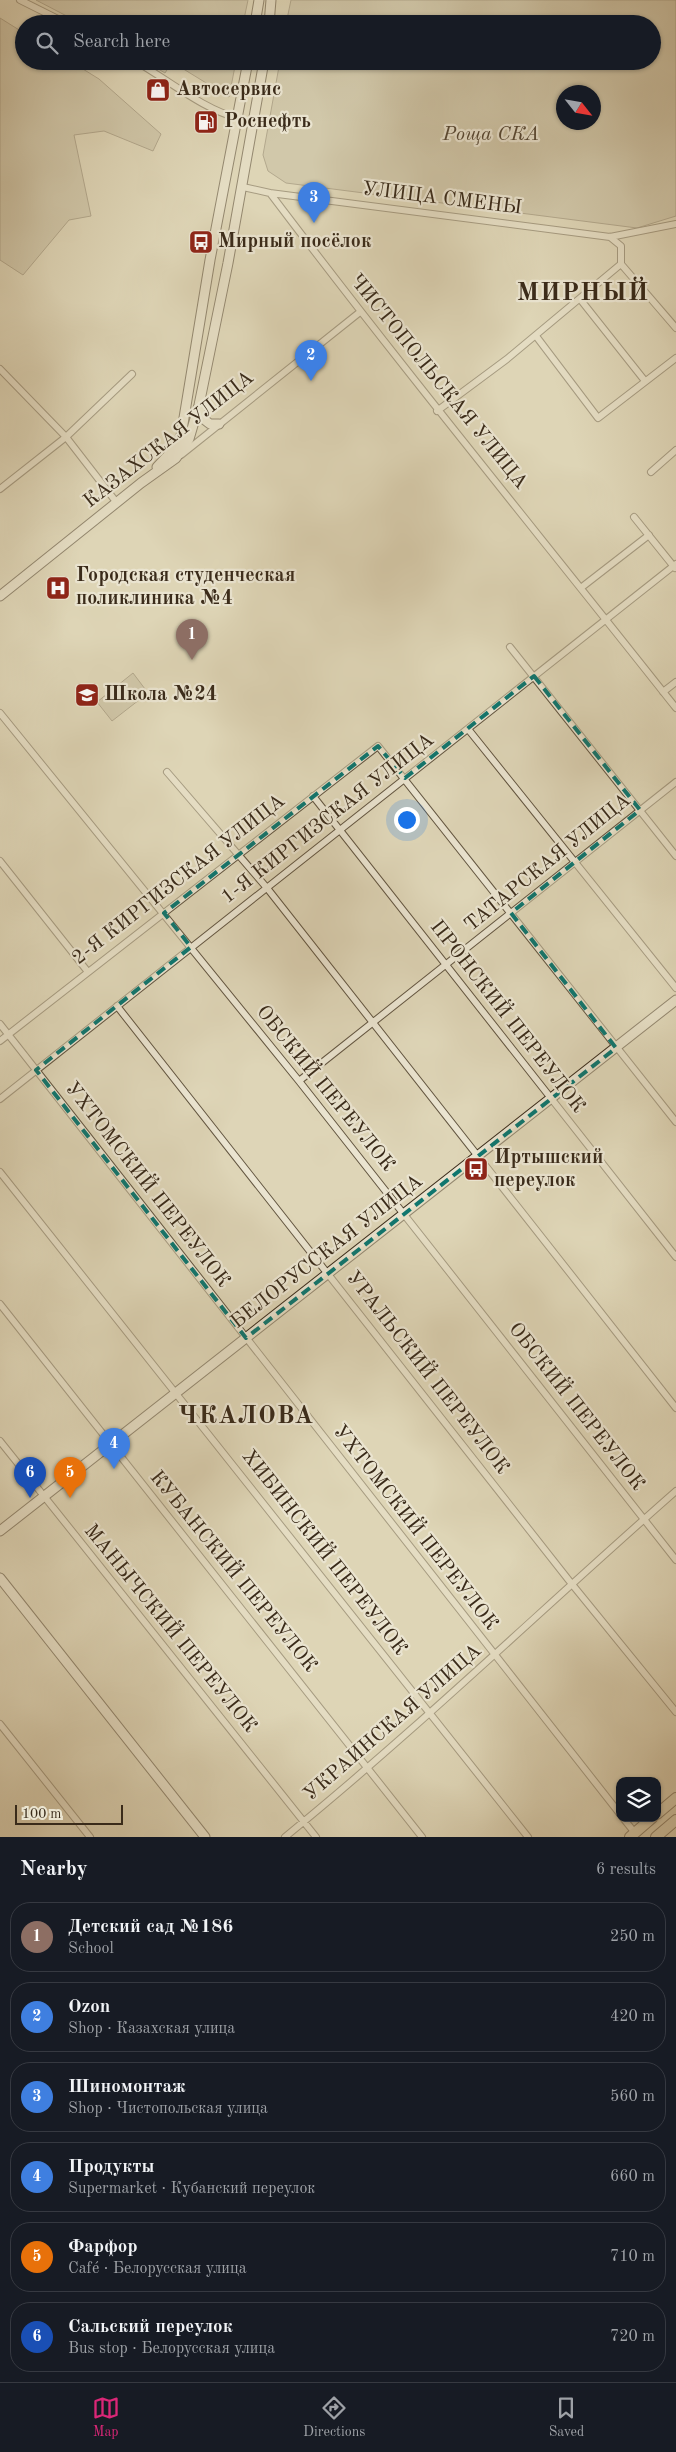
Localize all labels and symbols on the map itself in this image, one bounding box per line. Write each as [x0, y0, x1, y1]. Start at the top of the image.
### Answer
shop icon: Автосервис [145, 77, 171, 103]
place label: Автосервис [176, 80, 281, 100]
north arrow [556, 85, 601, 130]
fuel station icon: Роснефть [193, 109, 219, 135]
place label: Роснефть [224, 112, 311, 132]
park label: Роща СКА [442, 125, 539, 145]
street label: УЛИЦА СМЕНЫ [361, 179, 523, 219]
pin: 3 [298, 182, 330, 223]
bus stop icon: Мирный посёлок [188, 229, 214, 255]
place label: Мирный посёлок [218, 232, 372, 252]
street label: ЧИСТОПОЛЬСКАЯ УЛИЦА [345, 271, 531, 493]
district label: МИРНЫЙ [517, 276, 649, 306]
pin: 2 [295, 340, 327, 381]
street label: КАЗАХСКАЯ УЛИЦА [80, 368, 258, 512]
place label: Городская студенческая поликлиника №4 [76, 566, 295, 609]
hospital icon: Городская студенческая поликлиника №4 [45, 575, 71, 601]
pin: 1 [176, 619, 208, 660]
school or university icon: Школа №24 [74, 682, 100, 708]
place label: Школа №24 [104, 685, 217, 705]
street label: 1-Я КИРГИЗСКАЯ УЛИЦА [218, 730, 438, 908]
street label: ТАТАРСКАЯ УЛИЦА [461, 790, 635, 936]
street label: 2-Я КИРГИЗСКАЯ УЛИЦА [69, 791, 289, 969]
your location [394, 807, 420, 833]
street label: ПРОНСКИЙ ПЕРЕУЛОК [426, 915, 591, 1117]
street label: ОБСКИЙ ПЕРЕУЛОК [252, 1000, 400, 1176]
street label: УХТОМСКИЙ ПЕРЕУЛОК [61, 1077, 236, 1291]
place label: Иртышский переулок [494, 1148, 603, 1191]
bus stop icon: Иртышский переулок [463, 1156, 489, 1182]
street label: БЕЛОРУССКАЯ УЛИЦА [227, 1171, 427, 1333]
street label: УРАЛЬСКИЙ ПЕРЕУЛОК [342, 1266, 515, 1478]
street label: ОБСКИЙ ПЕРЕУЛОК [504, 1317, 650, 1495]
district label: ЧКАЛОВА [178, 1404, 314, 1429]
street label: УХТОМСКИЙ ПЕРЕУЛОК [329, 1420, 504, 1634]
pin: 4 [98, 1428, 130, 1469]
street label: ХИБИНСКИЙ ПЕРЕУЛОК [238, 1445, 413, 1660]
pin: 6 [14, 1457, 46, 1498]
pin: 5 [54, 1457, 86, 1498]
street label: КУБАНСКИЙ ПЕРЕУЛОК [146, 1466, 323, 1677]
street label: МАНЫЧСКИЙ ПЕРЕУЛОК [80, 1519, 262, 1737]
street label: УКРАИНСКАЯ УЛИЦА [300, 1641, 486, 1805]
scale bar [15, 1802, 122, 1825]

